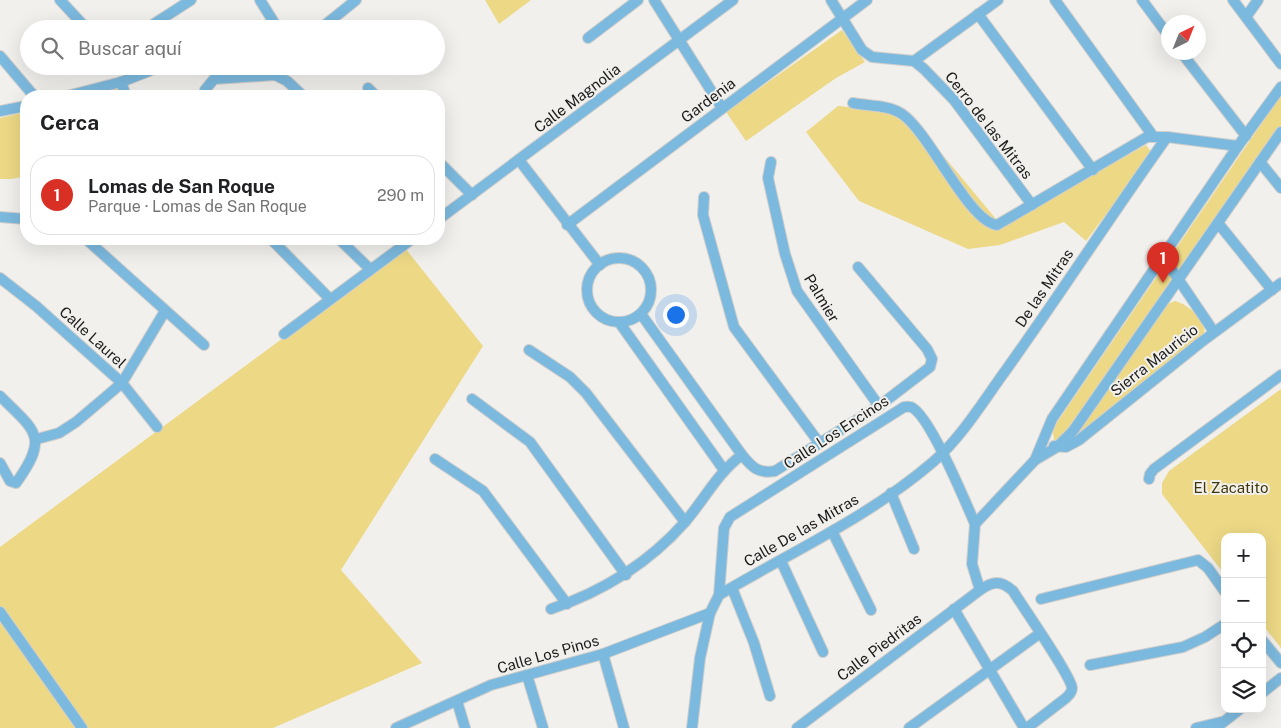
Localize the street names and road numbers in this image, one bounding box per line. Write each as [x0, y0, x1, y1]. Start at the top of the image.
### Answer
street label: Calle Magnolia [531, 60, 623, 136]
street label: Cerro de las Mitras [942, 68, 1036, 182]
street label: Gardenia [678, 74, 738, 126]
street label: De las Mitras [1012, 246, 1076, 330]
street label: Palmier [801, 271, 843, 325]
street label: Calle Laurel [56, 303, 130, 371]
street label: Sierra Mauricio [1107, 321, 1201, 399]
street label: Calle Los Encinos [780, 392, 892, 472]
street label: Calle De las Mitras [741, 490, 861, 570]
street label: Calle Piedritas [834, 610, 924, 684]
street label: Calle Los Pinos [495, 631, 601, 677]

